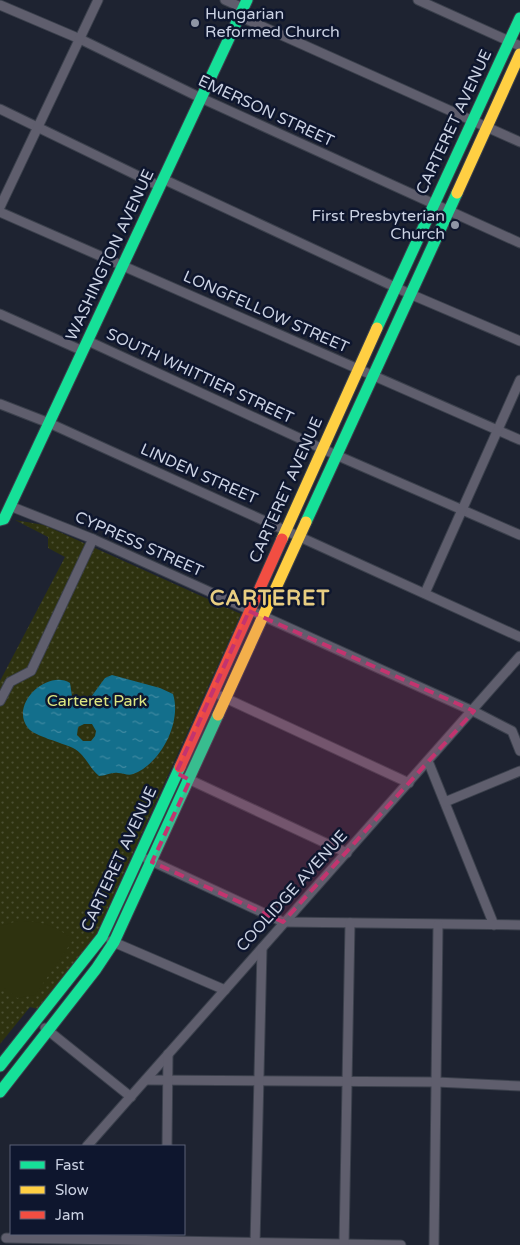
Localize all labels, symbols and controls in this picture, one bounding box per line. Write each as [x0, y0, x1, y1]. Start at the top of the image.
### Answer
place label: Hungarian Reformed Church [205, 4, 340, 42]
marker: Hungarian Reformed Church [189, 17, 201, 29]
street label: CARTERET AVENUE [412, 46, 496, 198]
street label: EMERSON STREET [195, 71, 337, 151]
street label: WASHINGTON AVENUE [61, 166, 159, 344]
place label: First Presbyterian Church [311, 206, 445, 244]
marker: First Presbyterian Church [449, 219, 461, 231]
street label: LONGFELLOW STREET [180, 266, 352, 358]
street label: SOUTH WHITTIER STREET [103, 324, 297, 428]
street label: CARTERET AVENUE [245, 414, 327, 566]
street label: LINDEN STREET [137, 439, 261, 509]
street label: CYPRESS STREET [72, 507, 206, 581]
district label: CARTERET [210, 586, 330, 611]
park label: Carteret Park [47, 691, 148, 711]
street label: CARTERET AVENUE [77, 783, 161, 935]
street label: COOLIDGE AVENUE [232, 826, 352, 956]
legend [10, 1145, 185, 1235]
text: Fast [55, 1156, 85, 1174]
text: Slow [55, 1181, 89, 1199]
text: Jam [55, 1206, 84, 1224]

